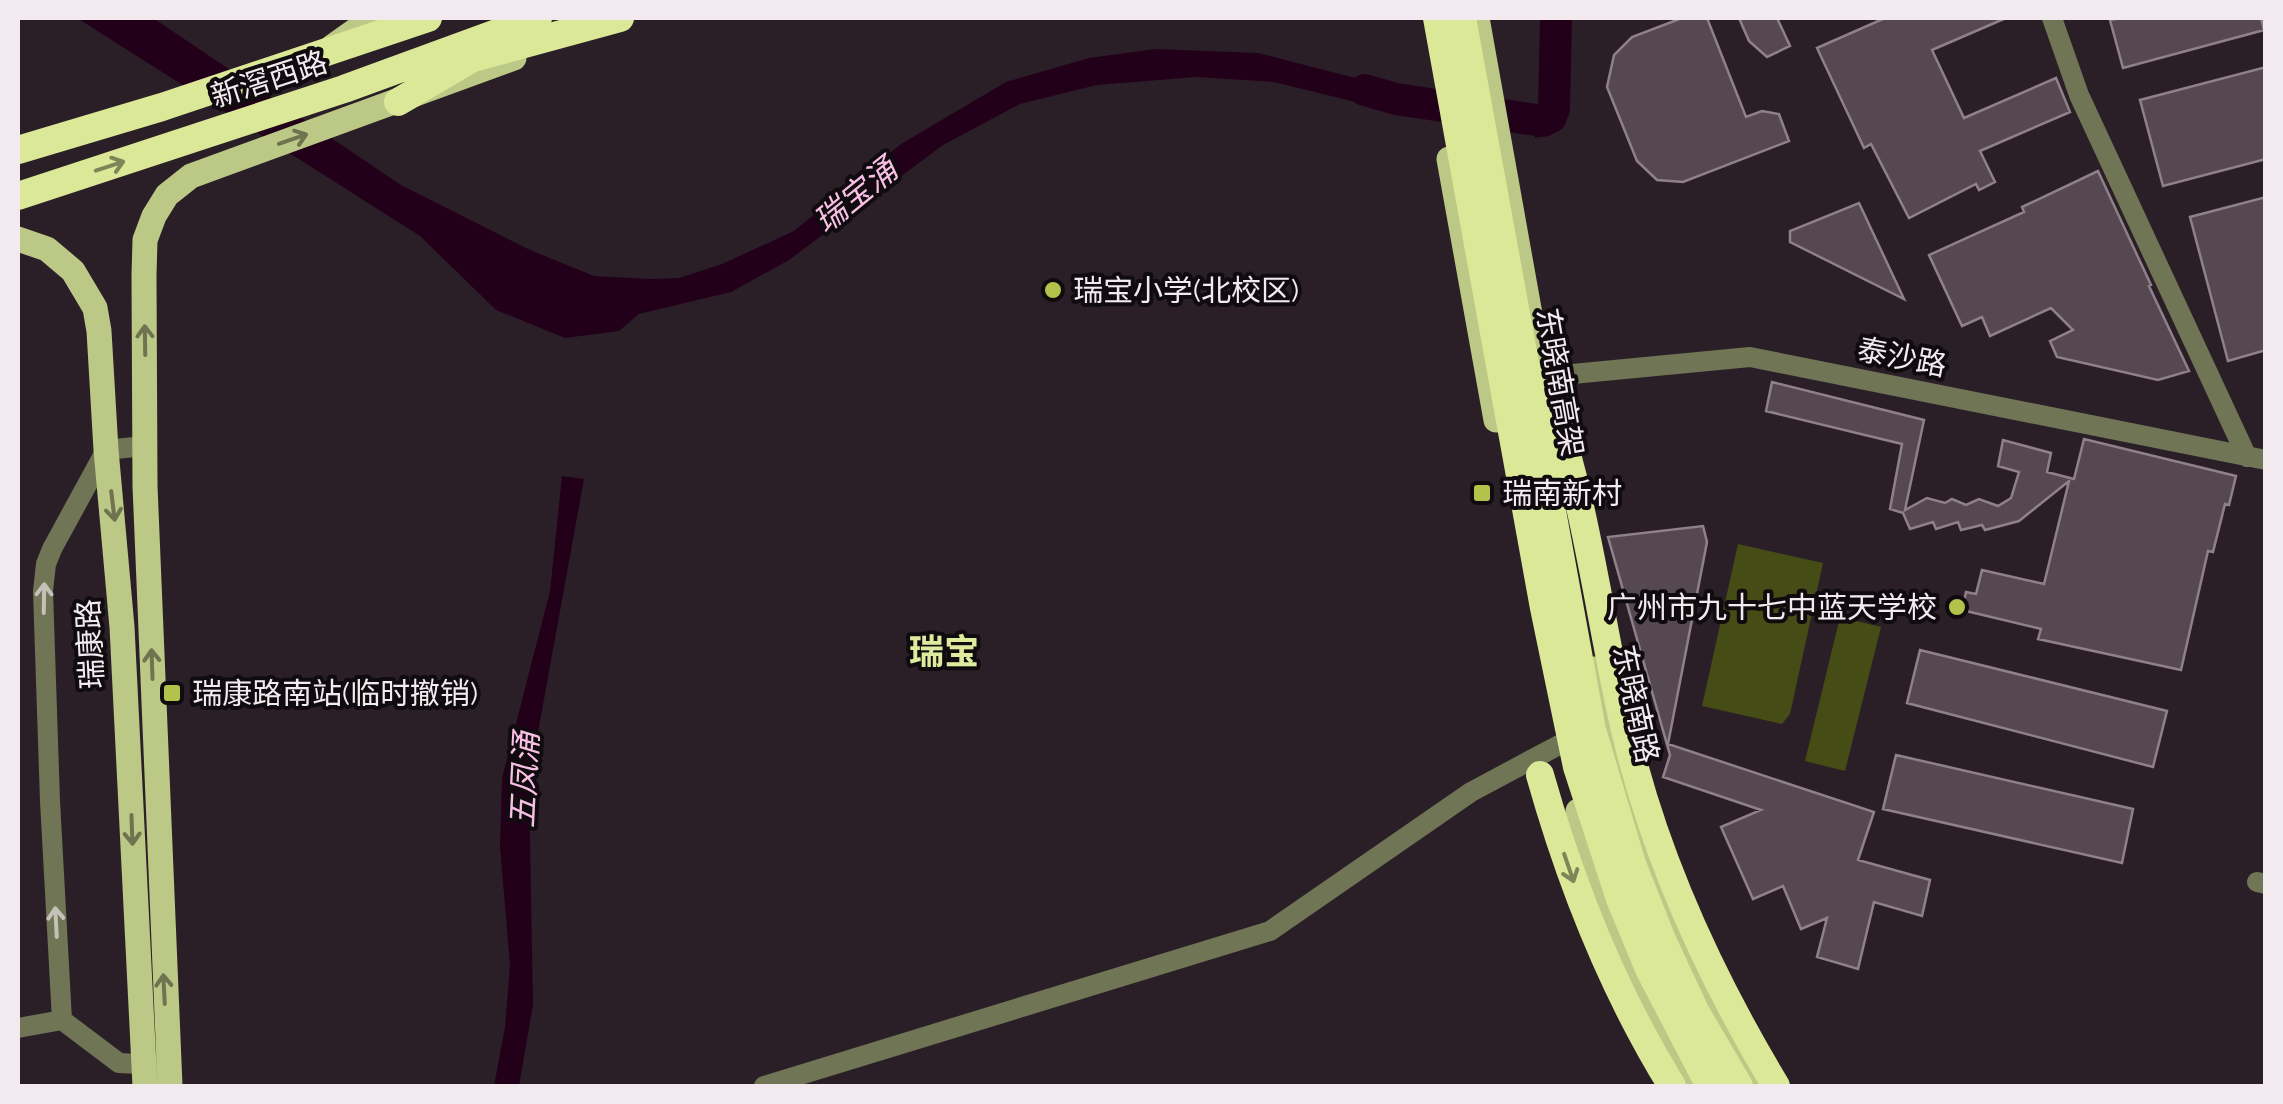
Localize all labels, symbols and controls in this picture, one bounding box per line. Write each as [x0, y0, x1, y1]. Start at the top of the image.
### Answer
street label: 新滘西路 [207, 44, 331, 114]
one-way arrow [277, 129, 309, 147]
water label: 瑞宝涌 [806, 149, 906, 240]
one-way arrow [94, 155, 126, 173]
place label: 瑞宝小学(北校区) [1073, 273, 1299, 308]
marker: 瑞宝小学(北校区) [1042, 279, 1064, 301]
street label: 东晓南高架 [1530, 305, 1590, 459]
one-way arrow [136, 324, 154, 356]
street label: 泰沙路 [1854, 331, 1950, 383]
place label: 瑞南新村 [1502, 476, 1622, 511]
marker: 瑞南新村 [1471, 482, 1493, 504]
one-way arrow [104, 489, 123, 521]
one-way arrow [34, 582, 54, 614]
place label: 广州市九十七中蓝天学校 [1607, 590, 1937, 625]
marker: 广州市九十七中蓝天学校 [1946, 596, 1968, 618]
street label: 瑞康路 [70, 598, 110, 690]
district label: 瑞宝 [909, 631, 979, 672]
street label: 东晓南路 [1606, 642, 1666, 766]
one-way arrow [143, 649, 162, 681]
place label: 瑞康路南站(临时撤销) [192, 676, 478, 711]
marker: 瑞康路南站(临时撤销) [161, 682, 183, 704]
water label: 五凤涌 [503, 728, 545, 829]
one-way arrow [123, 814, 142, 846]
one-way arrow [1561, 852, 1579, 883]
one-way arrow [46, 907, 65, 939]
one-way arrow [154, 974, 173, 1006]

